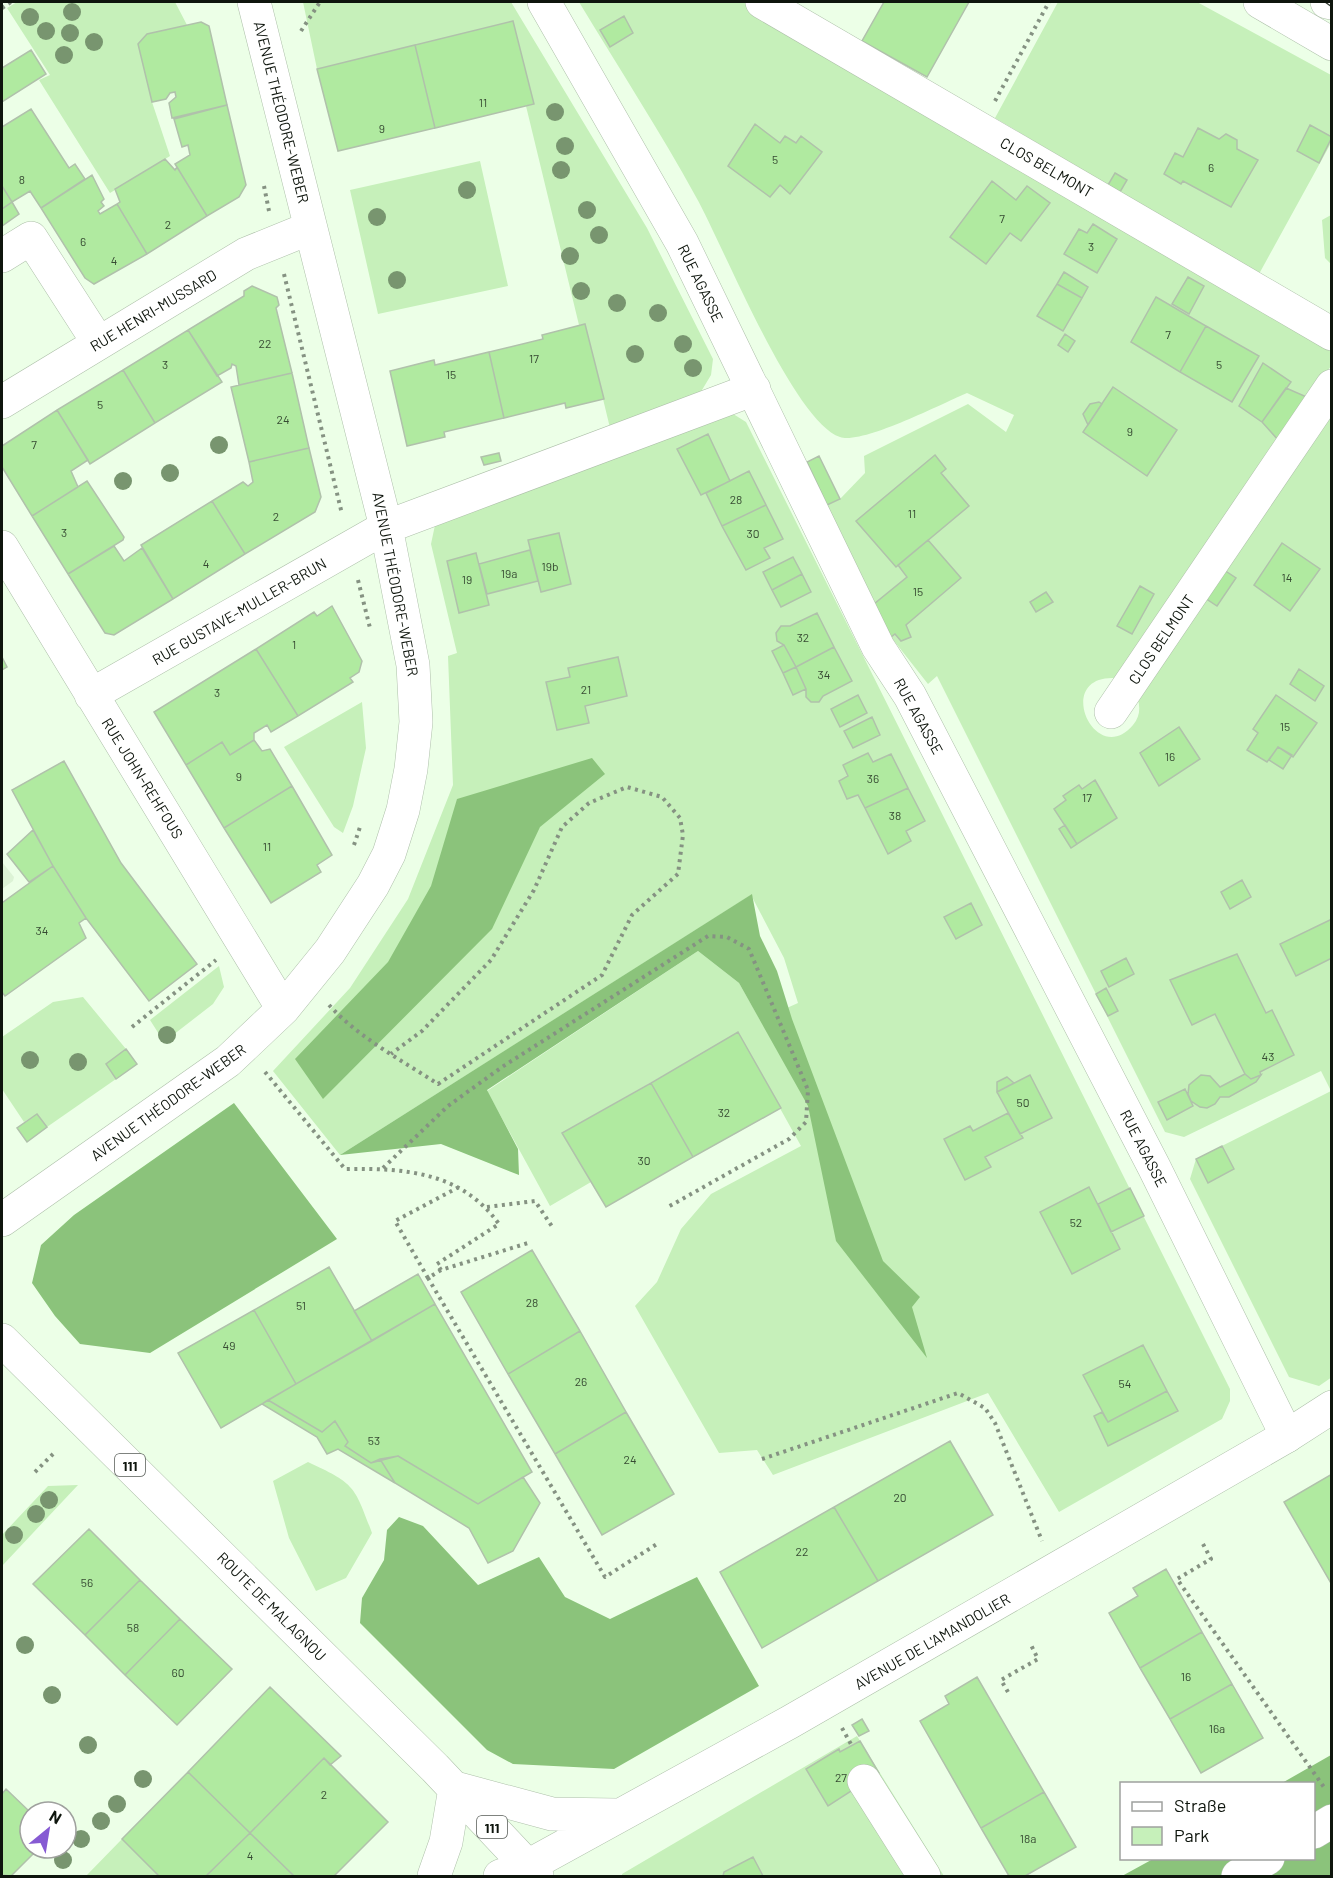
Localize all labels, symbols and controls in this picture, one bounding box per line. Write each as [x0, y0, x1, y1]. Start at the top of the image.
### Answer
street label: AVENUE THÉODORE-WEBER [251, 19, 313, 205]
house number: 11 [479, 95, 487, 109]
house number: 9 [379, 121, 385, 135]
street label: CLOS BELMONT [997, 133, 1097, 201]
house number: 5 [772, 152, 778, 166]
house number: 6 [1208, 160, 1214, 174]
house number: 8 [19, 172, 25, 186]
house number: 7 [999, 211, 1005, 225]
house number: 2 [165, 217, 171, 231]
house number: 6 [80, 234, 86, 248]
house number: 3 [1088, 239, 1094, 253]
street label: RUE AGASSE [674, 241, 728, 325]
house number: 4 [111, 253, 117, 267]
street label: RUE HENRI-MUSSARD [86, 265, 220, 355]
house number: 7 [1165, 327, 1171, 341]
house number: 22 [259, 336, 271, 350]
house number: 17 [529, 351, 539, 365]
house number: 3 [162, 357, 168, 371]
house number: 5 [1216, 357, 1222, 371]
house number: 15 [446, 367, 456, 381]
house number: 5 [97, 397, 103, 411]
house number: 24 [276, 412, 290, 426]
house number: 9 [1127, 424, 1133, 438]
house number: 7 [31, 437, 37, 451]
street label: AVENUE THÉODORE-WEBER [369, 490, 423, 678]
house number: 28 [730, 492, 742, 506]
house number: 11 [908, 506, 916, 520]
house number: 2 [273, 509, 279, 523]
house number: 3 [61, 525, 67, 539]
house number: 30 [747, 526, 759, 540]
street label: RUE GUSTAVE-MULLER-BRUN [149, 554, 329, 668]
house number: 4 [203, 556, 209, 570]
house number: 19b [541, 559, 559, 573]
house number: 19a [501, 566, 517, 580]
house number: 14 [1282, 570, 1292, 584]
house number: 19 [462, 572, 472, 586]
house number: 15 [913, 584, 923, 598]
street label: CLOS BELMONT [1124, 591, 1198, 687]
house number: 32 [797, 630, 809, 644]
house number: 1 [292, 637, 296, 651]
house number: 34 [818, 667, 830, 681]
street label: RUE AGASSE [891, 675, 947, 757]
house number: 21 [581, 682, 591, 696]
house number: 3 [214, 685, 220, 699]
street label: RUE JOHN-REHFOUS [99, 714, 187, 842]
house number: 15 [1280, 719, 1290, 733]
house number: 16 [1165, 749, 1175, 763]
house number: 9 [236, 769, 242, 783]
house number: 36 [867, 771, 879, 785]
house number: 17 [1082, 790, 1092, 804]
house number: 38 [889, 808, 901, 822]
house number: 11 [263, 839, 271, 853]
house number: 34 [36, 923, 48, 937]
street label: AVENUE THÉODORE-WEBER [87, 1040, 249, 1164]
house number: 43 [1262, 1049, 1274, 1063]
house number: 50 [1017, 1095, 1029, 1109]
house number: 32 [718, 1105, 730, 1119]
street label: RUE AGASSE [1117, 1106, 1171, 1190]
house number: 30 [638, 1153, 650, 1167]
house number: 52 [1070, 1215, 1082, 1229]
house number: 28 [526, 1295, 538, 1309]
house number: 51 [296, 1298, 306, 1312]
house number: 49 [223, 1338, 235, 1352]
house number: 26 [575, 1374, 587, 1388]
house number: 54 [1119, 1376, 1131, 1390]
house number: 53 [368, 1433, 380, 1447]
house number: 24 [623, 1452, 637, 1466]
road number: 111 [115, 1454, 145, 1476]
house number: 20 [893, 1490, 907, 1504]
house number: 22 [796, 1544, 808, 1558]
street label: ROUTE DE MALAGNOU [214, 1548, 330, 1664]
house number: 56 [81, 1575, 93, 1589]
street label: AVENUE DE L'AMANDOLIER [851, 1589, 1013, 1693]
house number: 58 [127, 1620, 139, 1634]
house number: 60 [172, 1665, 184, 1679]
house number: 16 [1181, 1669, 1191, 1683]
house number: 16a [1209, 1721, 1225, 1735]
house number: 27 [835, 1770, 847, 1784]
legend [1120, 1782, 1315, 1860]
house number: 2 [321, 1787, 327, 1801]
text: Straße [1174, 1794, 1226, 1816]
north arrow [18, 1800, 78, 1860]
text: N [46, 1806, 65, 1827]
road number: 111 [477, 1816, 507, 1838]
text: Park [1174, 1824, 1209, 1846]
house number: 18a [1020, 1831, 1036, 1845]
house number: 4 [247, 1848, 253, 1862]

